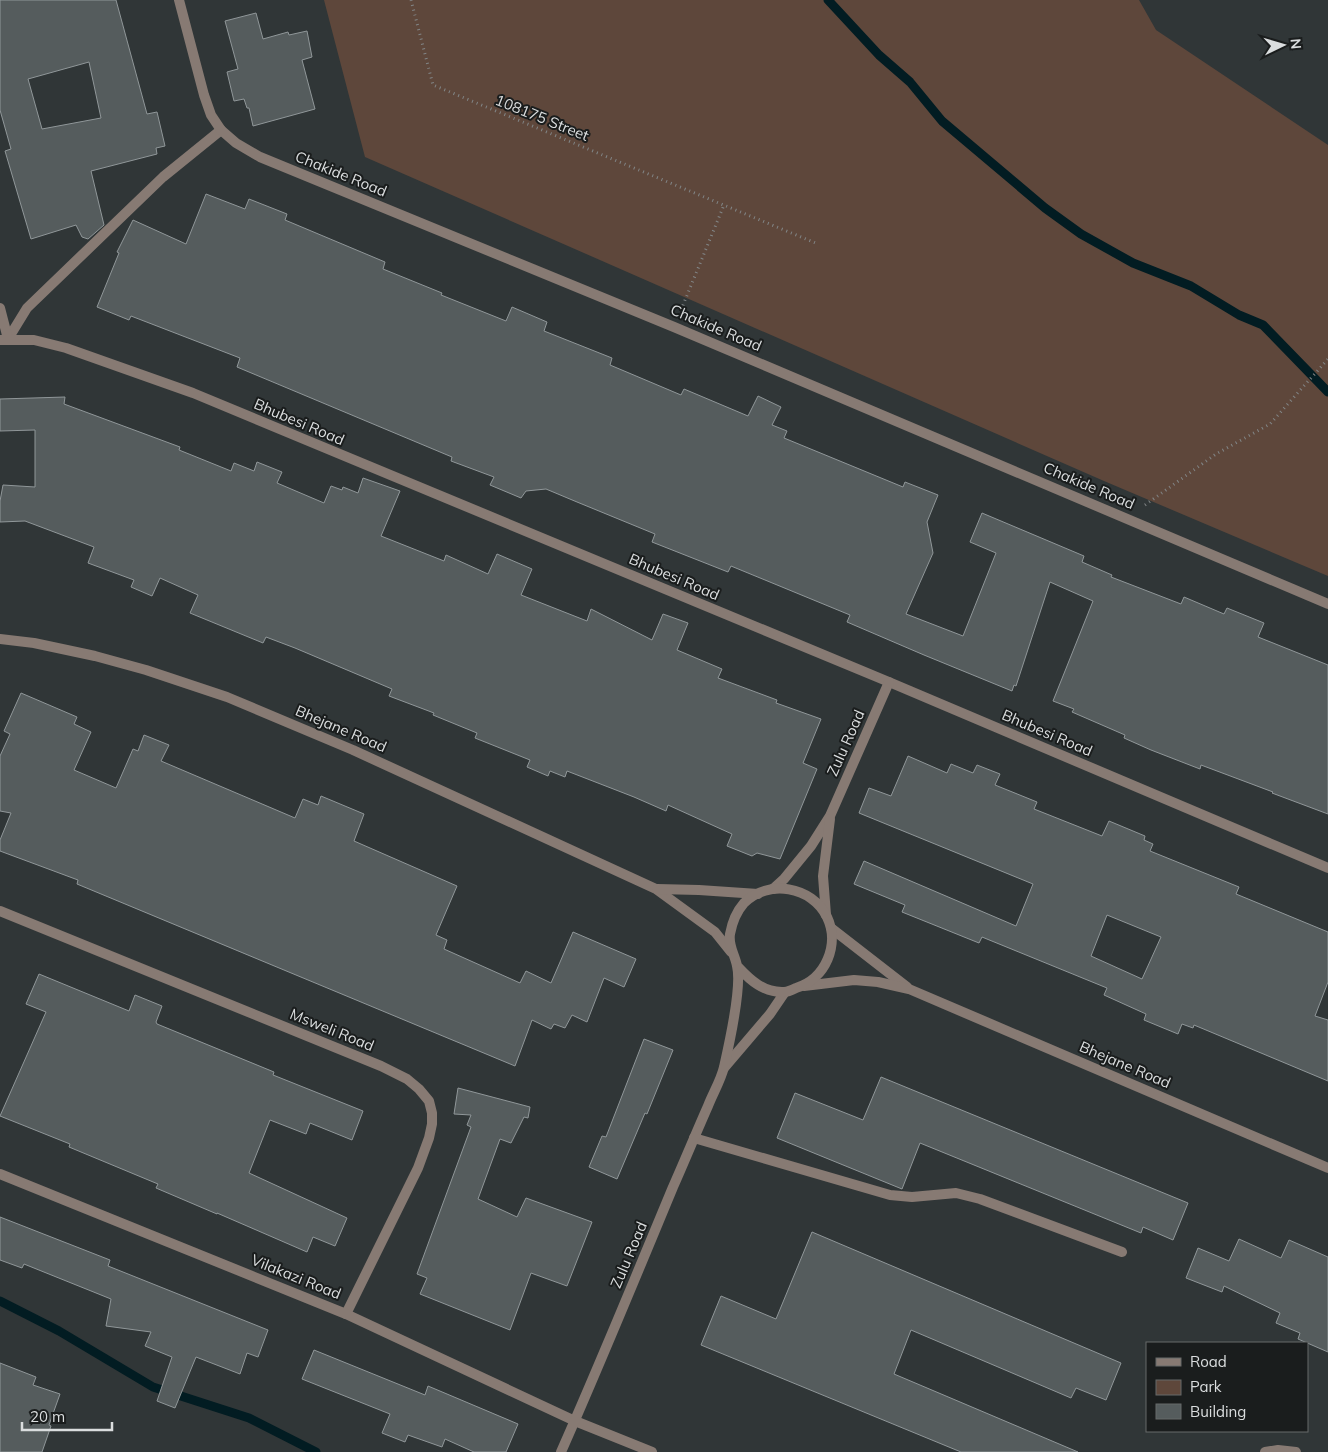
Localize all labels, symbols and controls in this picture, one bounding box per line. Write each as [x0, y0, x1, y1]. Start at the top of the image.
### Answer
north arrow [1258, 20, 1308, 70]
text: N [1287, 38, 1305, 50]
street label: 108175 Street [493, 90, 592, 145]
street label: Chakide Road [293, 147, 390, 201]
street label: Chakide Road [668, 300, 765, 355]
street label: Bhubesi Road [251, 394, 347, 449]
street label: Chakide Road [1041, 458, 1138, 513]
street label: Bhubesi Road [626, 549, 722, 604]
street label: Bhejane Road [293, 701, 390, 756]
street label: Bhubesi Road [999, 705, 1095, 760]
street label: Zulu Road [823, 707, 869, 779]
street label: Msweli Road [287, 1004, 377, 1055]
street label: Bhejane Road [1077, 1037, 1174, 1092]
street label: Zulu Road [606, 1219, 651, 1291]
street label: Vilakazi Road [248, 1250, 344, 1303]
legend [1146, 1342, 1308, 1432]
text: Road [1190, 1352, 1227, 1371]
text: Park [1190, 1377, 1222, 1396]
scale bar [22, 1400, 112, 1432]
text: Building [1190, 1402, 1246, 1421]
text: 20 m [30, 1407, 65, 1426]

